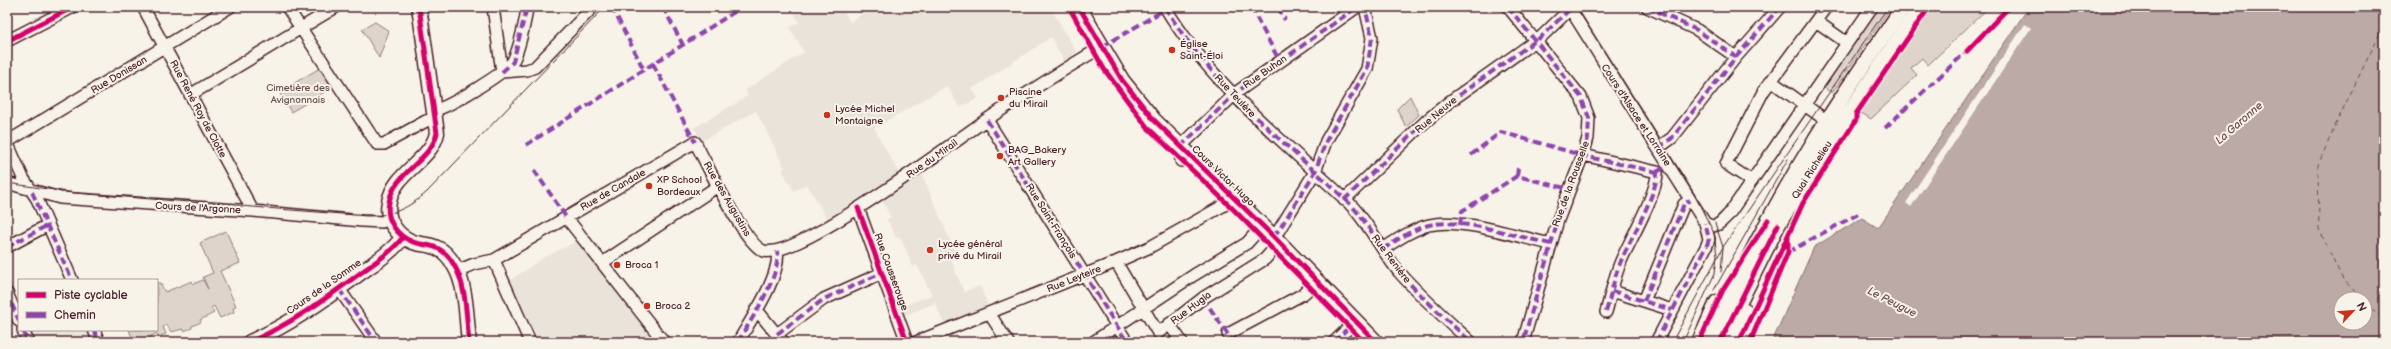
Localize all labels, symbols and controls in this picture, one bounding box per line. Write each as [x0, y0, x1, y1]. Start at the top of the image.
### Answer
place label: Église Saint-Éloi [1180, 38, 1223, 62]
marker: Église Saint-Éloi [1167, 45, 1177, 55]
street label: Rue Buhan [1241, 52, 1289, 91]
street label: Rue Donissan [89, 53, 150, 96]
street label: Rue René Roy de Clotte [167, 58, 229, 160]
street label: Cours d'Alsace et Lorraine [1599, 62, 1674, 168]
street label: Rue Teulère [1212, 72, 1258, 120]
park label: Cimetière des Avignonnais [266, 82, 330, 106]
place label: Piscine du Mirail [1009, 86, 1048, 110]
marker: Piscine du Mirail [996, 93, 1006, 103]
street label: Rue Neuve [1413, 94, 1459, 136]
water label: La Garonne [2213, 99, 2266, 147]
place label: Lycée Michel Montaigne [835, 103, 895, 127]
marker: Lycée Michel Montaigne [822, 110, 832, 120]
street label: Rue du Mirail [904, 137, 960, 181]
street label: Rue de la Rousselle [1550, 139, 1592, 229]
street label: Quai Richelieu [1789, 139, 1835, 201]
street label: Cours Victor Hugo [1189, 143, 1257, 209]
place label: BAG_Bakery Art Gallery [1008, 144, 1067, 168]
marker: BAG_Bakery Art Gallery [995, 151, 1005, 161]
street label: Rue des Augustins [701, 159, 753, 239]
street label: Rue de Candale [578, 166, 648, 214]
place label: XP School Bordeaux [656, 174, 702, 198]
marker: XP School Bordeaux [644, 181, 654, 191]
street label: Rue Saint-François [1023, 181, 1079, 261]
street label: Cours de l'Argonne [155, 200, 241, 216]
street label: Rue Causserouge [871, 232, 911, 313]
street label: Rue Renière [1369, 232, 1413, 286]
place label: Lycée général privé du Mirail [938, 238, 1002, 262]
marker: Lycée général privé du Mirail [925, 245, 935, 255]
street label: Cours de la Somme [284, 257, 364, 317]
place label: Broca 1 [625, 259, 659, 271]
marker: Broca 1 [612, 260, 622, 270]
street label: Rue Leyteire [1045, 263, 1103, 295]
legend [18, 279, 158, 331]
water label: Le Peugue [1865, 284, 1919, 320]
text: Piste cyclable [54, 288, 128, 303]
street label: Rue Hugla [1168, 289, 1214, 327]
north arrow [2333, 291, 2373, 331]
place label: Broca 2 [655, 300, 691, 312]
text: N [2354, 300, 2369, 313]
marker: Broca 2 [642, 301, 652, 311]
text: Chemin [54, 308, 96, 323]

